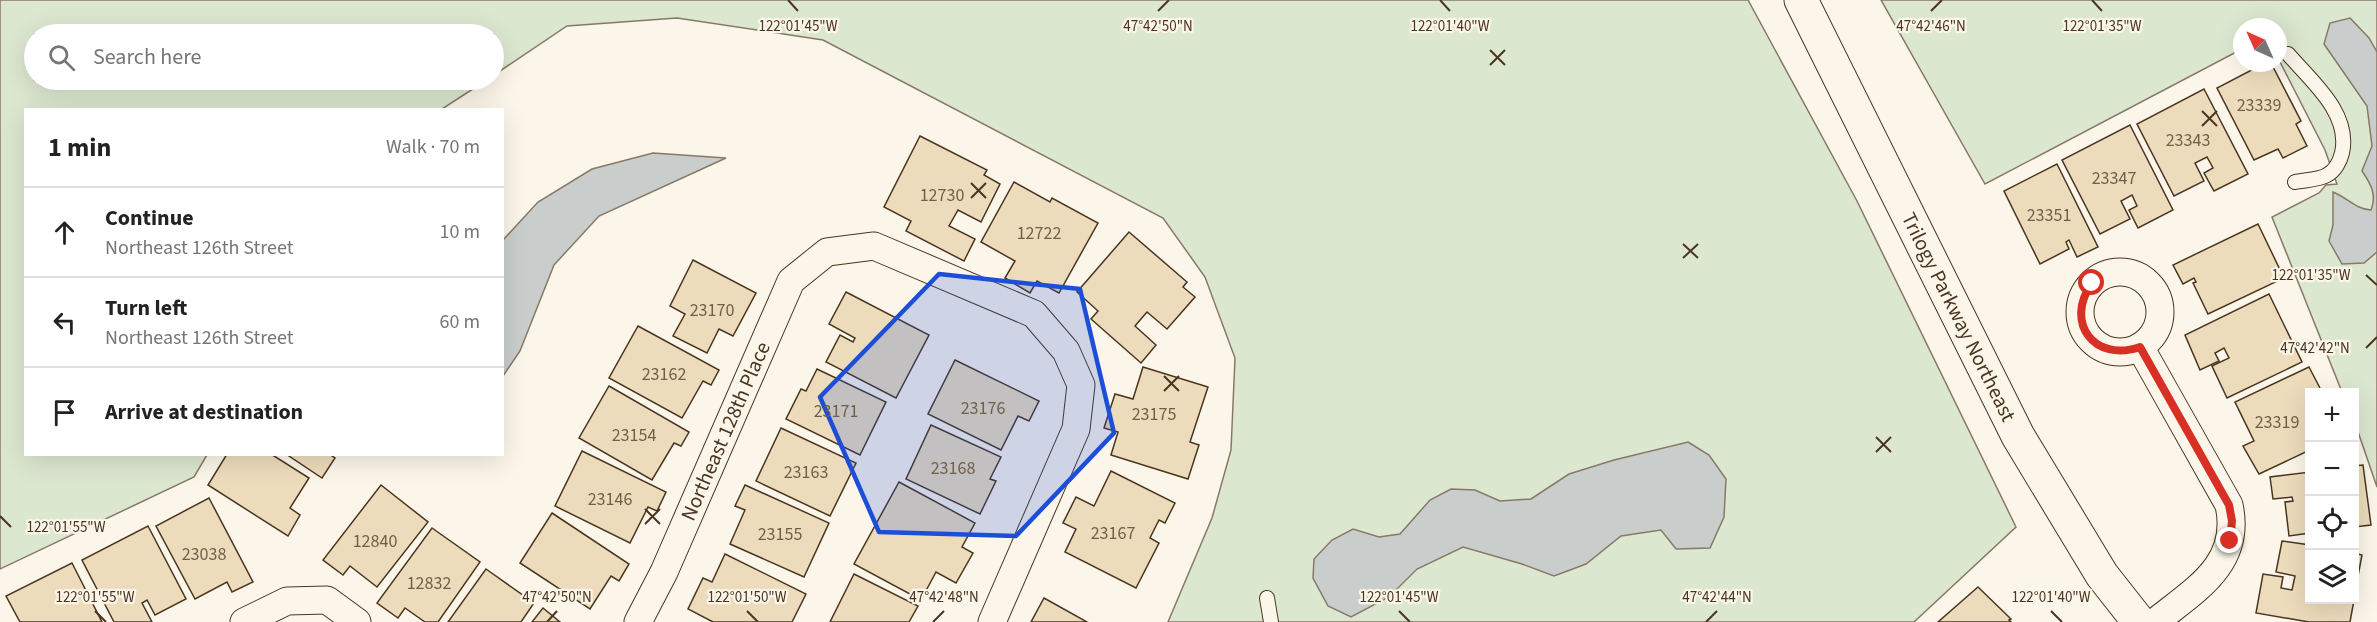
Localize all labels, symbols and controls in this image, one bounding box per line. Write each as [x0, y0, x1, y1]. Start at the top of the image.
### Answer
text: 122°01'45"W [758, 16, 838, 37]
text: 47°42'50"N [1123, 16, 1193, 37]
text: 122°01'40"W [1410, 16, 1490, 37]
text: 47°42'46"N [1896, 16, 1966, 37]
text: 122°01'35"W [2062, 16, 2142, 37]
north arrow [2233, 18, 2287, 72]
search box [24, 24, 504, 90]
icon: search [45, 41, 78, 74]
text: Search here [93, 41, 201, 73]
house number: 23339 [2237, 93, 2281, 118]
house number: 23343 [2166, 128, 2210, 153]
text: 1 min [48, 129, 111, 166]
text: Walk · 70 m [386, 133, 480, 161]
house number: 23347 [2092, 166, 2136, 191]
house number: 12730 [920, 183, 964, 208]
text: Continue [105, 202, 194, 234]
house number: 23351 [2027, 203, 2071, 228]
street label: Trilogy Parkway Northeast [1894, 207, 2023, 427]
icon: ahead [48, 216, 81, 249]
text: 10 m [440, 218, 480, 246]
house number: 12722 [1017, 221, 1061, 246]
text: Northeast 126th Street [105, 234, 293, 262]
text: 122°01'35"W [2271, 265, 2351, 286]
route start [2078, 269, 2104, 295]
text: Turn left [105, 292, 187, 324]
house number: 23170 [690, 298, 734, 323]
icon: left [48, 306, 81, 339]
text: 60 m [440, 308, 480, 336]
text: Northeast 126th Street [105, 324, 293, 352]
street label: Northeast 128th Place [673, 337, 778, 526]
text: 47°42'42"N [2280, 338, 2350, 359]
house number: 23162 [642, 362, 686, 387]
map controls [2305, 388, 2359, 604]
button: + [2305, 388, 2359, 442]
icon: arrive [48, 396, 81, 429]
text: Arrive at destination [105, 396, 303, 428]
house number: 23176 [961, 396, 1005, 421]
house number: 23171 [814, 399, 858, 424]
house number: 23175 [1132, 402, 1176, 427]
house number: 23319 [2255, 410, 2299, 435]
house number: 23154 [612, 423, 656, 448]
button: − [2305, 442, 2359, 496]
house number: 23168 [931, 456, 975, 481]
house number: 23163 [784, 460, 828, 485]
house number: 23146 [588, 487, 632, 512]
button: locate [2305, 496, 2359, 550]
text: 122°01'55"W [26, 517, 106, 538]
house number: 23167 [1091, 521, 1135, 546]
house number: 23155 [758, 522, 802, 547]
route end [2216, 527, 2242, 553]
house number: 12840 [353, 529, 397, 554]
house number: 23038 [182, 542, 226, 567]
button: layers [2305, 550, 2359, 604]
house number: 12832 [407, 571, 451, 596]
text: 122°01'55"W [55, 587, 135, 608]
text: 47°42'50"N [522, 587, 592, 608]
text: 122°01'50"W [707, 587, 787, 608]
text: 47°42'48"N [909, 587, 979, 608]
text: 122°01'45"W [1359, 587, 1439, 608]
text: 47°42'44"N [1682, 587, 1752, 608]
text: 122°01'40"W [2011, 587, 2091, 608]

